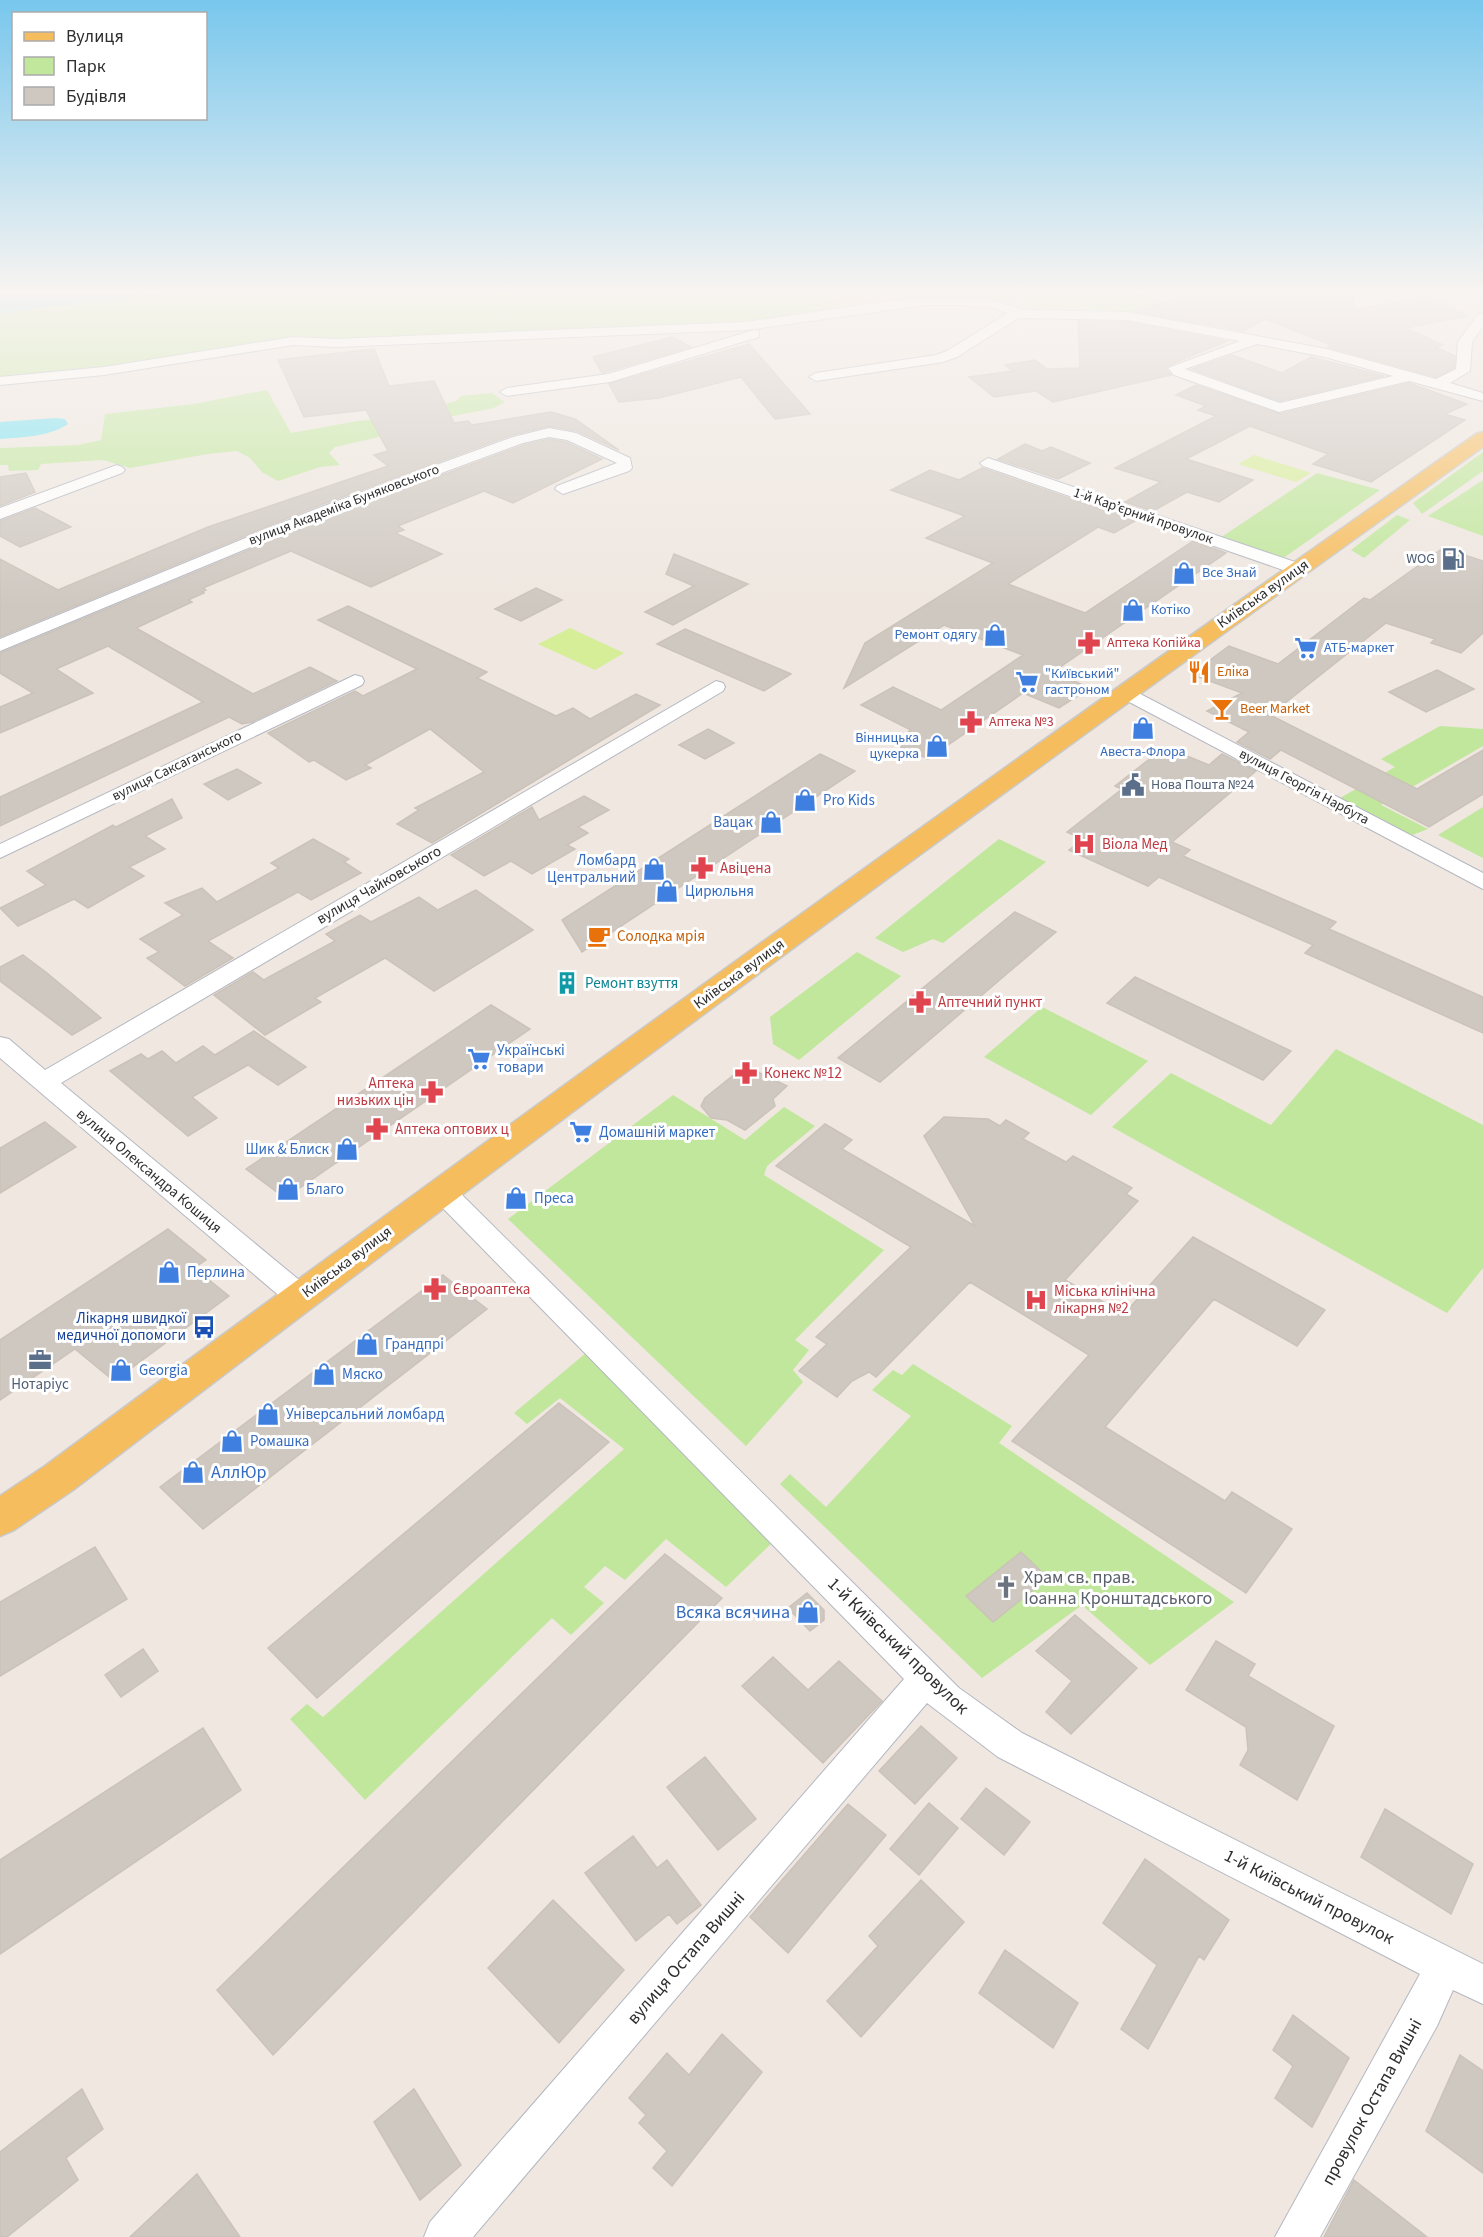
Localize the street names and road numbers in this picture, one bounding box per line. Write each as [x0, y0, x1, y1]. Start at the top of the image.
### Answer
street label: вулиця Академіка Буняковського [246, 459, 442, 551]
street label: 1-й Карʼєрний провулок [1070, 483, 1216, 549]
street label: Київська вулиця [1213, 555, 1313, 633]
street label: вулиця Саксаганського [109, 726, 245, 806]
street label: вулиця Георгія Нарбута [1235, 744, 1373, 830]
street label: вулиця Чайковського [313, 841, 445, 929]
street label: Київська вулиця [689, 934, 789, 1014]
street label: вулиця Олександра Кошиця [72, 1104, 226, 1238]
street label: Київська вулиця [298, 1221, 396, 1303]
street label: 1-й Київський провулок [822, 1572, 974, 1720]
street label: 1-й Київський провулок [1220, 1843, 1398, 1951]
street label: вулиця Остапа Вишні [621, 1886, 751, 2030]
street label: провулок Остапа Вишні [1316, 2014, 1428, 2190]

